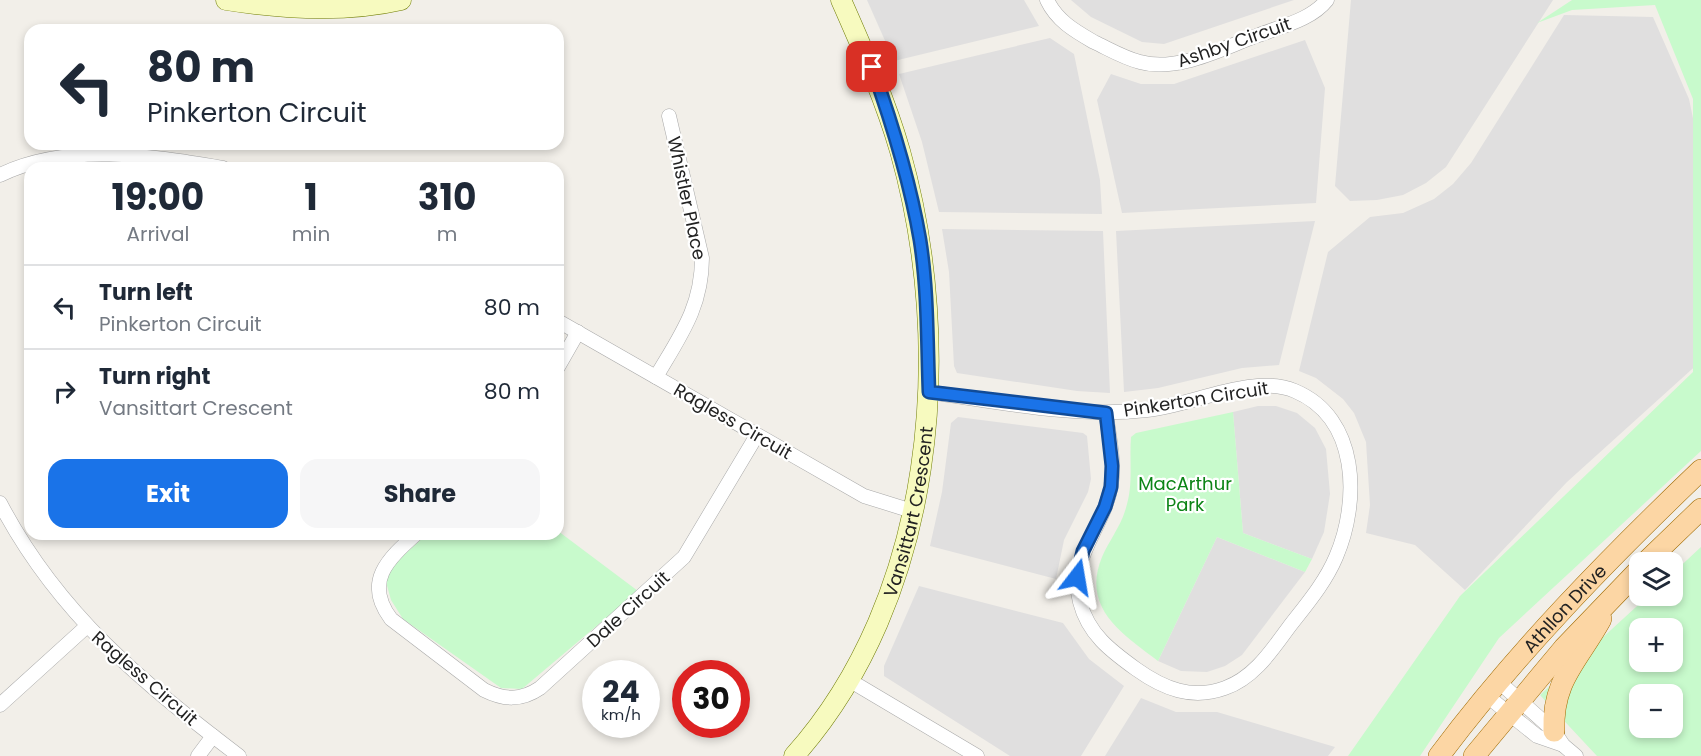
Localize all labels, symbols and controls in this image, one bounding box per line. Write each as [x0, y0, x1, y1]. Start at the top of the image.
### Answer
street label: Ashby Circuit [1174, 11, 1294, 73]
text: 80 m [147, 38, 255, 97]
pin [846, 41, 897, 92]
icon: left [48, 48, 126, 126]
icon: arrive [855, 50, 888, 83]
text: Pinkerton Circuit [147, 94, 367, 131]
street label: Whistler Place [662, 134, 712, 262]
text: 19:00 [112, 172, 204, 223]
text: 1 [304, 172, 318, 223]
text: 310 [418, 172, 476, 223]
text: Arrival [126, 220, 189, 248]
text: min [292, 220, 330, 248]
text: m [437, 220, 457, 248]
text: Turn left [99, 277, 193, 308]
icon: left [48, 291, 81, 324]
text: 80 m [484, 292, 540, 323]
text: Pinkerton Circuit [99, 310, 262, 338]
text: Turn right [99, 361, 210, 392]
icon: right [48, 375, 81, 408]
street label: Pinkerton Circuit [1122, 375, 1270, 423]
text: 80 m [484, 376, 540, 407]
street label: Ragless Circuit [669, 377, 797, 465]
text: Vansittart Crescent [99, 394, 293, 422]
street label: Vansittart Crescent [877, 425, 938, 600]
button: Exit [48, 459, 288, 528]
button: Share [300, 459, 540, 528]
park label: MacArthur Park [1138, 471, 1232, 517]
position arrow [1045, 545, 1109, 609]
map controls [1629, 552, 1683, 738]
button: layers [1629, 552, 1683, 606]
street label: Athllon Drive [1517, 558, 1612, 658]
street label: Dale Circuit [581, 565, 675, 653]
button: + [1629, 618, 1683, 672]
street label: Ragless Circuit [87, 625, 203, 731]
speed limit sign: 30 [672, 660, 750, 738]
text: 24 [602, 670, 640, 713]
button: − [1629, 684, 1683, 738]
text: km/h [601, 704, 641, 725]

